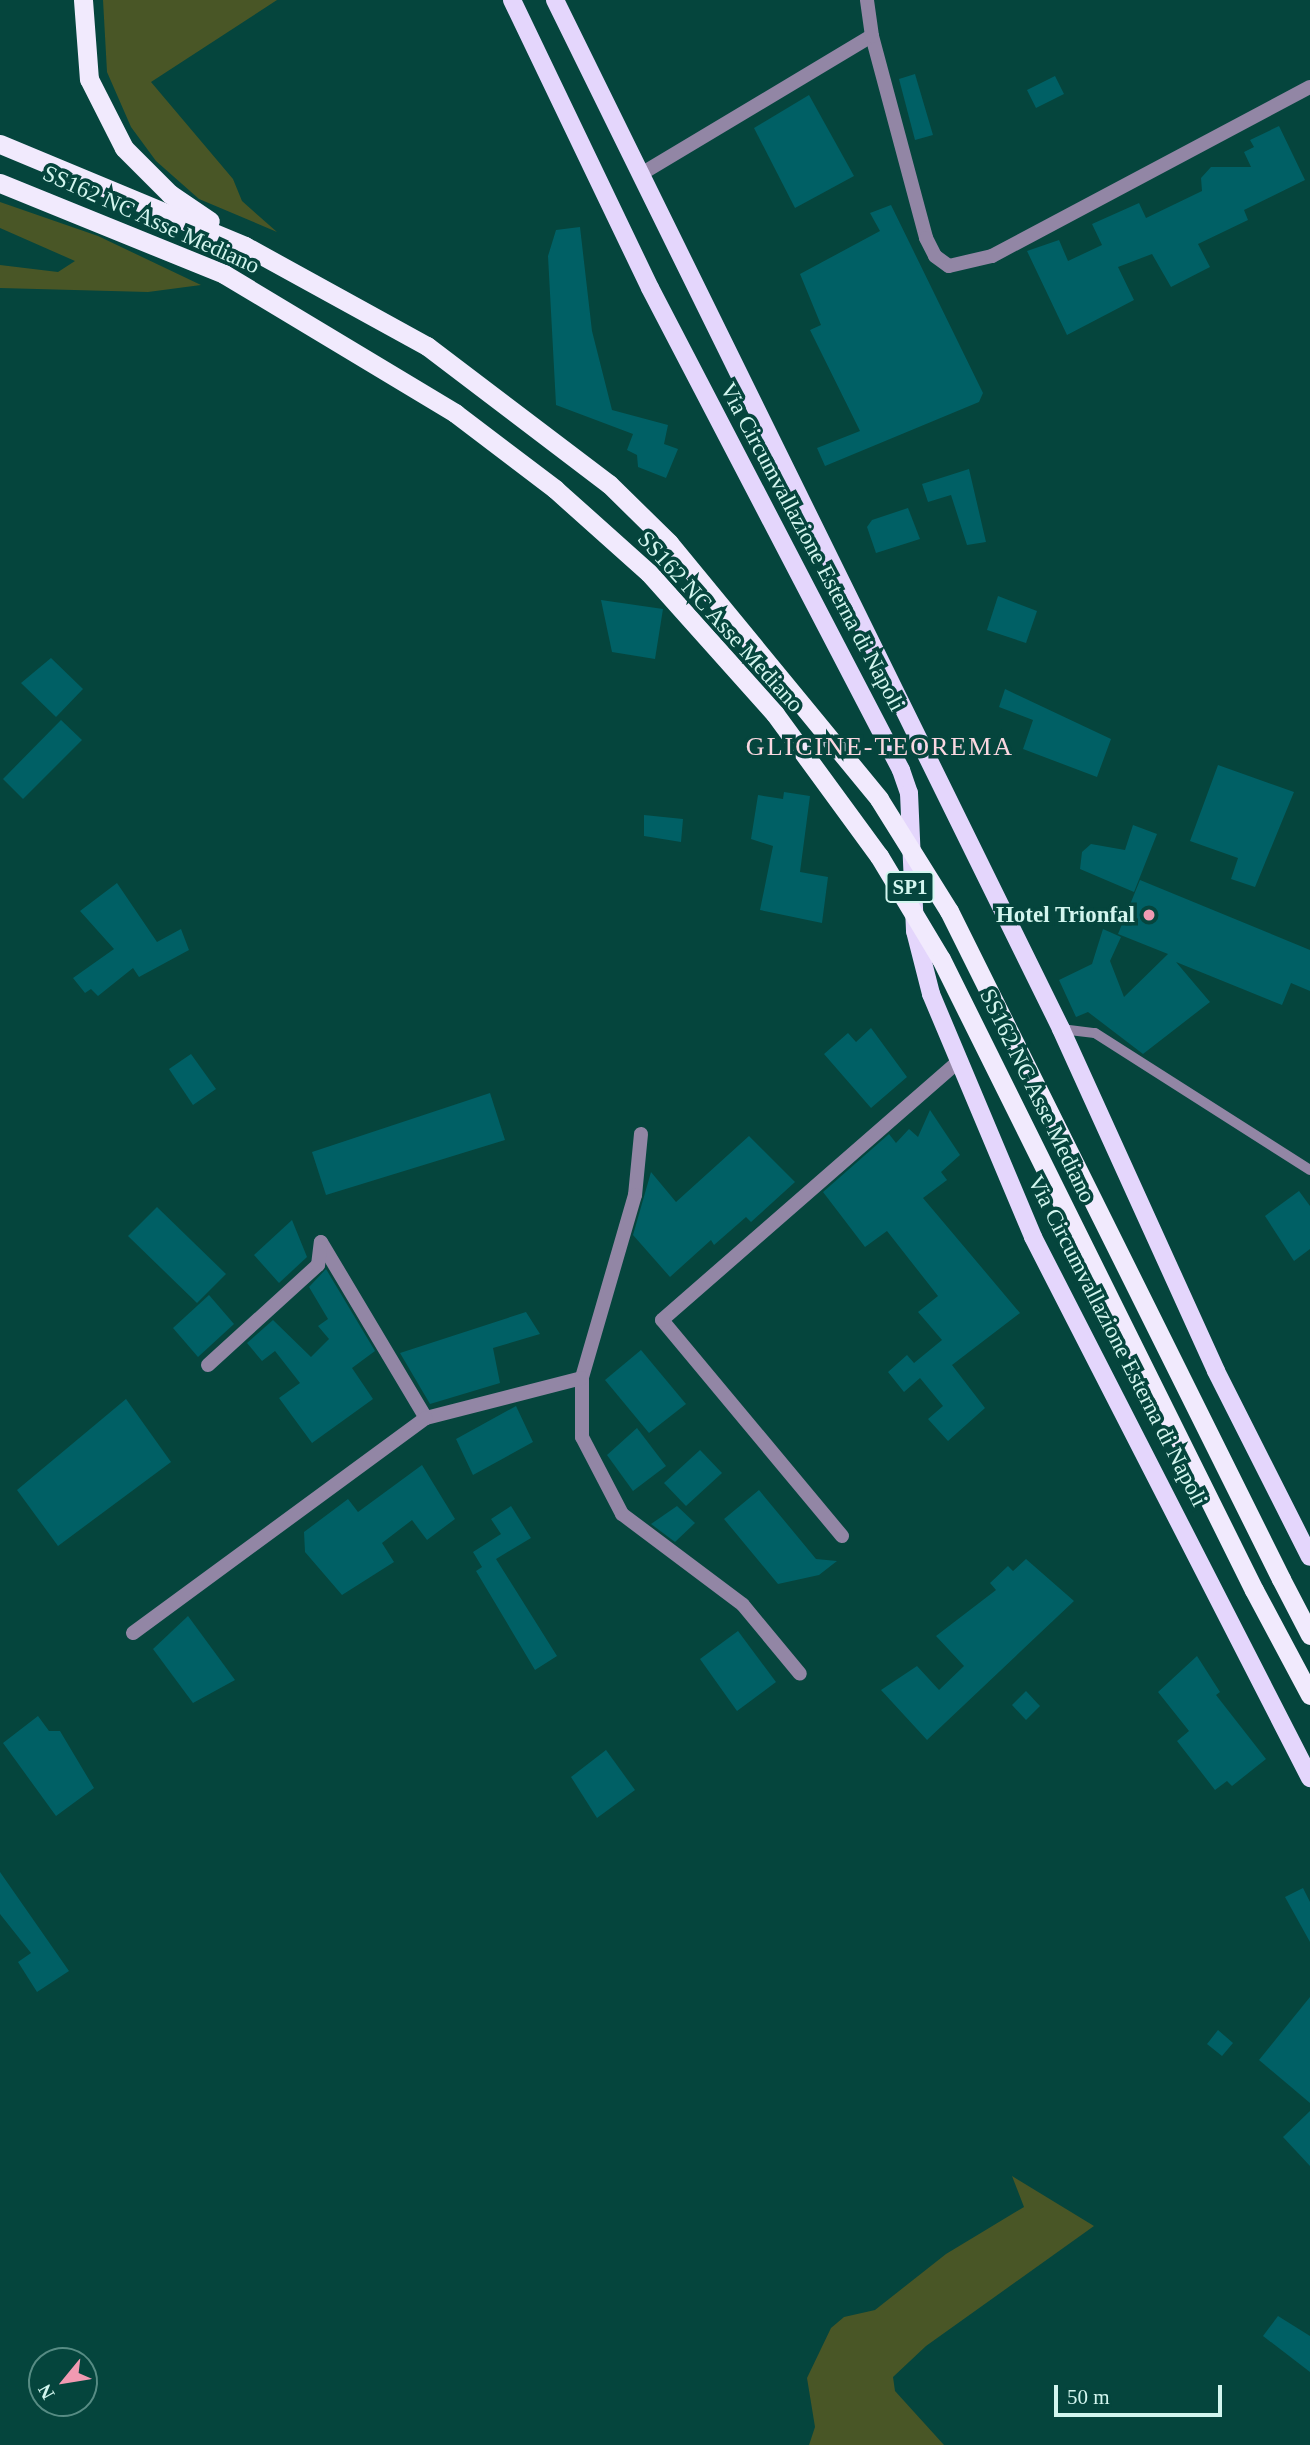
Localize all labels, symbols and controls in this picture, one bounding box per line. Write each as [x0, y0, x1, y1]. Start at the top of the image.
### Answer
street label: SS162 NC Asse Mediano [38, 159, 264, 281]
street label: Via Circumvallazione Esterna di Napoli [713, 378, 911, 716]
street label: SS162 NC Asse Mediano [631, 525, 809, 719]
district label: GLICINE-TEOREMA [748, 731, 1012, 763]
road number: SP1 [884, 870, 936, 904]
place label: Hotel Trionfal [996, 901, 1135, 929]
marker: Hotel Trionfal [1141, 907, 1157, 923]
street label: SS162 NC Asse Mediano [973, 984, 1101, 1208]
street label: Via Circumvallazione Esterna di Napoli [1021, 1171, 1213, 1511]
north arrow [28, 2347, 98, 2417]
scale bar [1058, 2372, 1226, 2416]
text: N [34, 2381, 59, 2403]
text: 50 m [1067, 2385, 1110, 2409]

